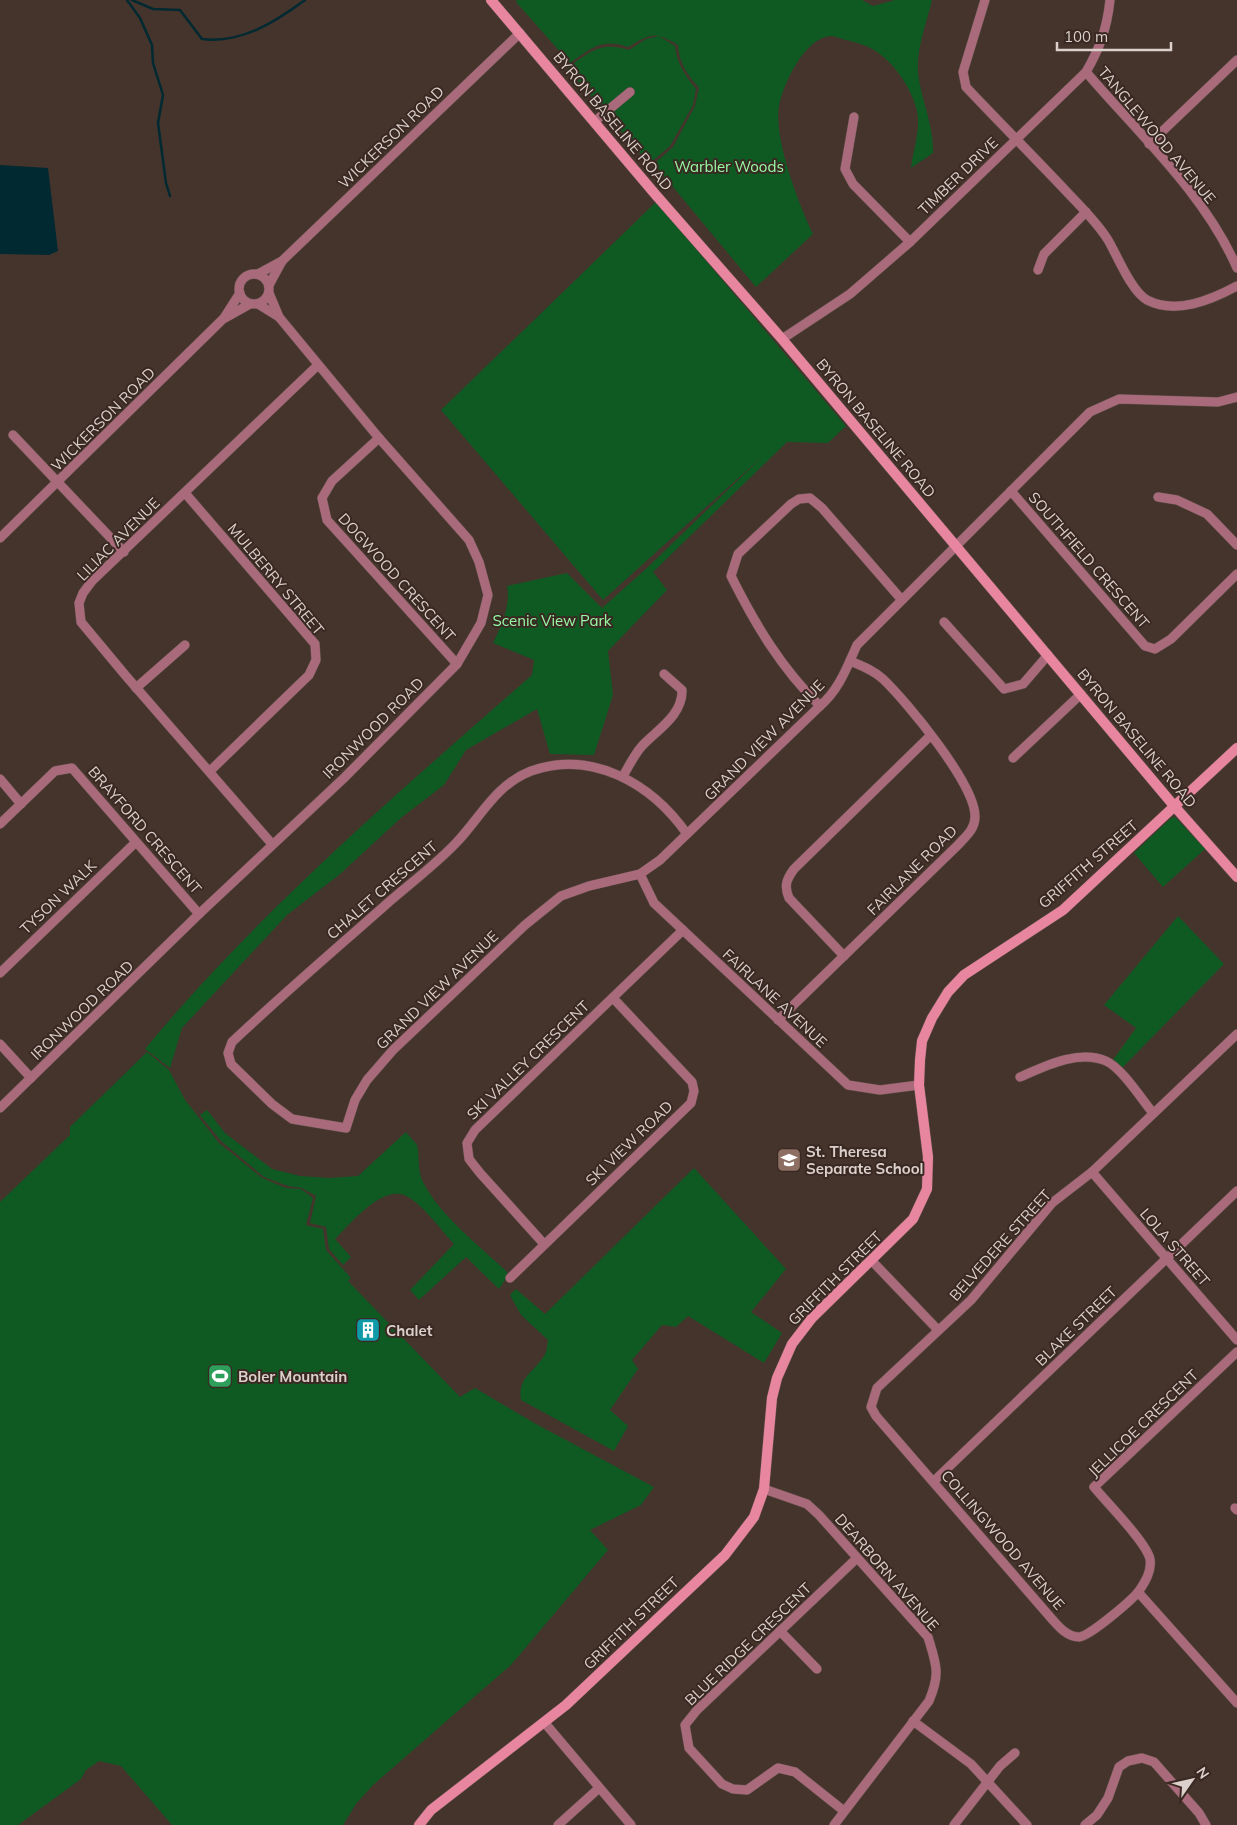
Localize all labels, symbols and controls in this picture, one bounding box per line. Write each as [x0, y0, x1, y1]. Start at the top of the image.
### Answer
scale bar [1057, 20, 1171, 52]
text: 100 m [1064, 27, 1108, 46]
street label: BYRON BASELINE ROAD [549, 48, 677, 194]
street label: TANGLEWOOD AVENUE [1094, 63, 1220, 208]
street label: WICKERSON ROAD [334, 82, 448, 192]
street label: TIMBER DRIVE [914, 133, 1002, 219]
park label: Warbler Woods [674, 157, 784, 176]
street label: BYRON BASELINE ROAD [812, 355, 940, 501]
street label: WICKERSON ROAD [47, 363, 159, 475]
street label: SOUTHFIELD CRESCENT [1024, 488, 1154, 632]
street label: LILIAC AVENUE [73, 493, 164, 584]
street label: DOGWOOD CRESCENT [334, 509, 460, 645]
street label: MULBERRY STREET [224, 519, 328, 639]
park label: Scenic View Park [492, 611, 612, 630]
street label: BYRON BASELINE ROAD [1073, 665, 1201, 811]
street label: IRONWOOD ROAD [318, 673, 428, 783]
street label: GRAND VIEW AVENUE [700, 676, 828, 804]
street label: BRAYFORD CRESCENT [84, 762, 206, 898]
street label: GRIFFITH STREET [1034, 816, 1142, 912]
street label: FAIRLANE ROAD [863, 821, 961, 919]
street label: CHALET CRESCENT [323, 837, 441, 943]
street label: TYSON WALK [16, 856, 100, 938]
street label: GRAND VIEW AVENUE [372, 927, 502, 1053]
street label: FAIRLANE AVENUE [719, 945, 831, 1051]
street label: IRONWOOD ROAD [27, 956, 137, 1064]
street label: SKI VALLEY CRESCENT [463, 996, 593, 1124]
street label: SKI VIEW ROAD [581, 1096, 677, 1190]
place label: St. Theresa Separate School [806, 1142, 924, 1178]
school or university icon: St. Theresa Separate School [776, 1147, 802, 1173]
street label: BELVEDERE STREET [945, 1185, 1055, 1305]
street label: LOLA STREET [1136, 1204, 1214, 1290]
street label: GRIFFITH STREET [784, 1227, 886, 1329]
street label: BLAKE STREET [1031, 1282, 1121, 1370]
building icon: Chalet [355, 1317, 381, 1343]
place label: Chalet [386, 1321, 433, 1340]
sports icon: Boler Mountain [207, 1363, 233, 1389]
street label: JELLICOE CRESCENT [1084, 1365, 1202, 1481]
place label: Boler Mountain [238, 1367, 347, 1386]
street label: COLLINGWOOD AVENUE [937, 1466, 1069, 1614]
street label: DEARBORN AVENUE [831, 1510, 943, 1635]
street label: GRIFFITH STREET [579, 1573, 683, 1673]
street label: BLUE RIDGE CRESCENT [681, 1579, 815, 1709]
north arrow [1167, 1755, 1217, 1805]
text: N [1192, 1763, 1213, 1782]

